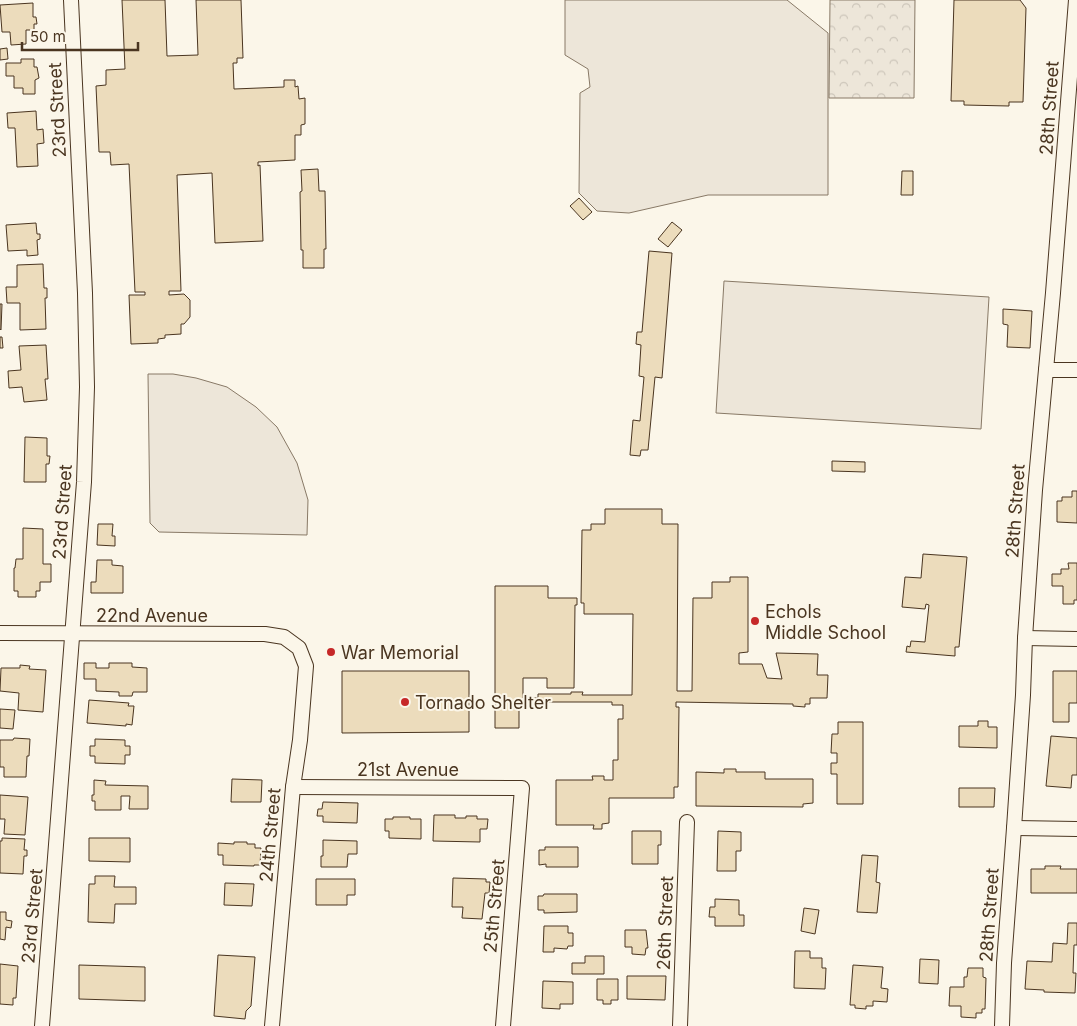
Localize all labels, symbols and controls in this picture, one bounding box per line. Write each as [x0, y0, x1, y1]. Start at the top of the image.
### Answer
scale bar [22, 20, 139, 52]
text: 50 m [30, 27, 66, 46]
street label: 28th Street [1035, 60, 1063, 156]
street label: 23rd Street [44, 62, 70, 158]
street label: 28th Street [1001, 463, 1029, 559]
street label: 23rd Street [48, 464, 76, 560]
place label: Echols Middle School [765, 601, 886, 643]
street label: 22nd Avenue [96, 605, 208, 626]
marker: Echols Middle School [749, 615, 761, 627]
place label: War Memorial [341, 642, 459, 663]
marker: War Memorial [325, 646, 337, 658]
place label: Tornado Shelter [415, 692, 551, 713]
marker: Tornado Shelter [399, 696, 411, 708]
street label: 21st Avenue [357, 759, 459, 780]
street label: 24th Street [255, 787, 285, 883]
street label: 25th Street [479, 858, 509, 954]
street label: 23rd Street [17, 867, 47, 964]
street label: 28th Street [975, 867, 1003, 963]
street label: 26th Street [653, 875, 677, 971]

